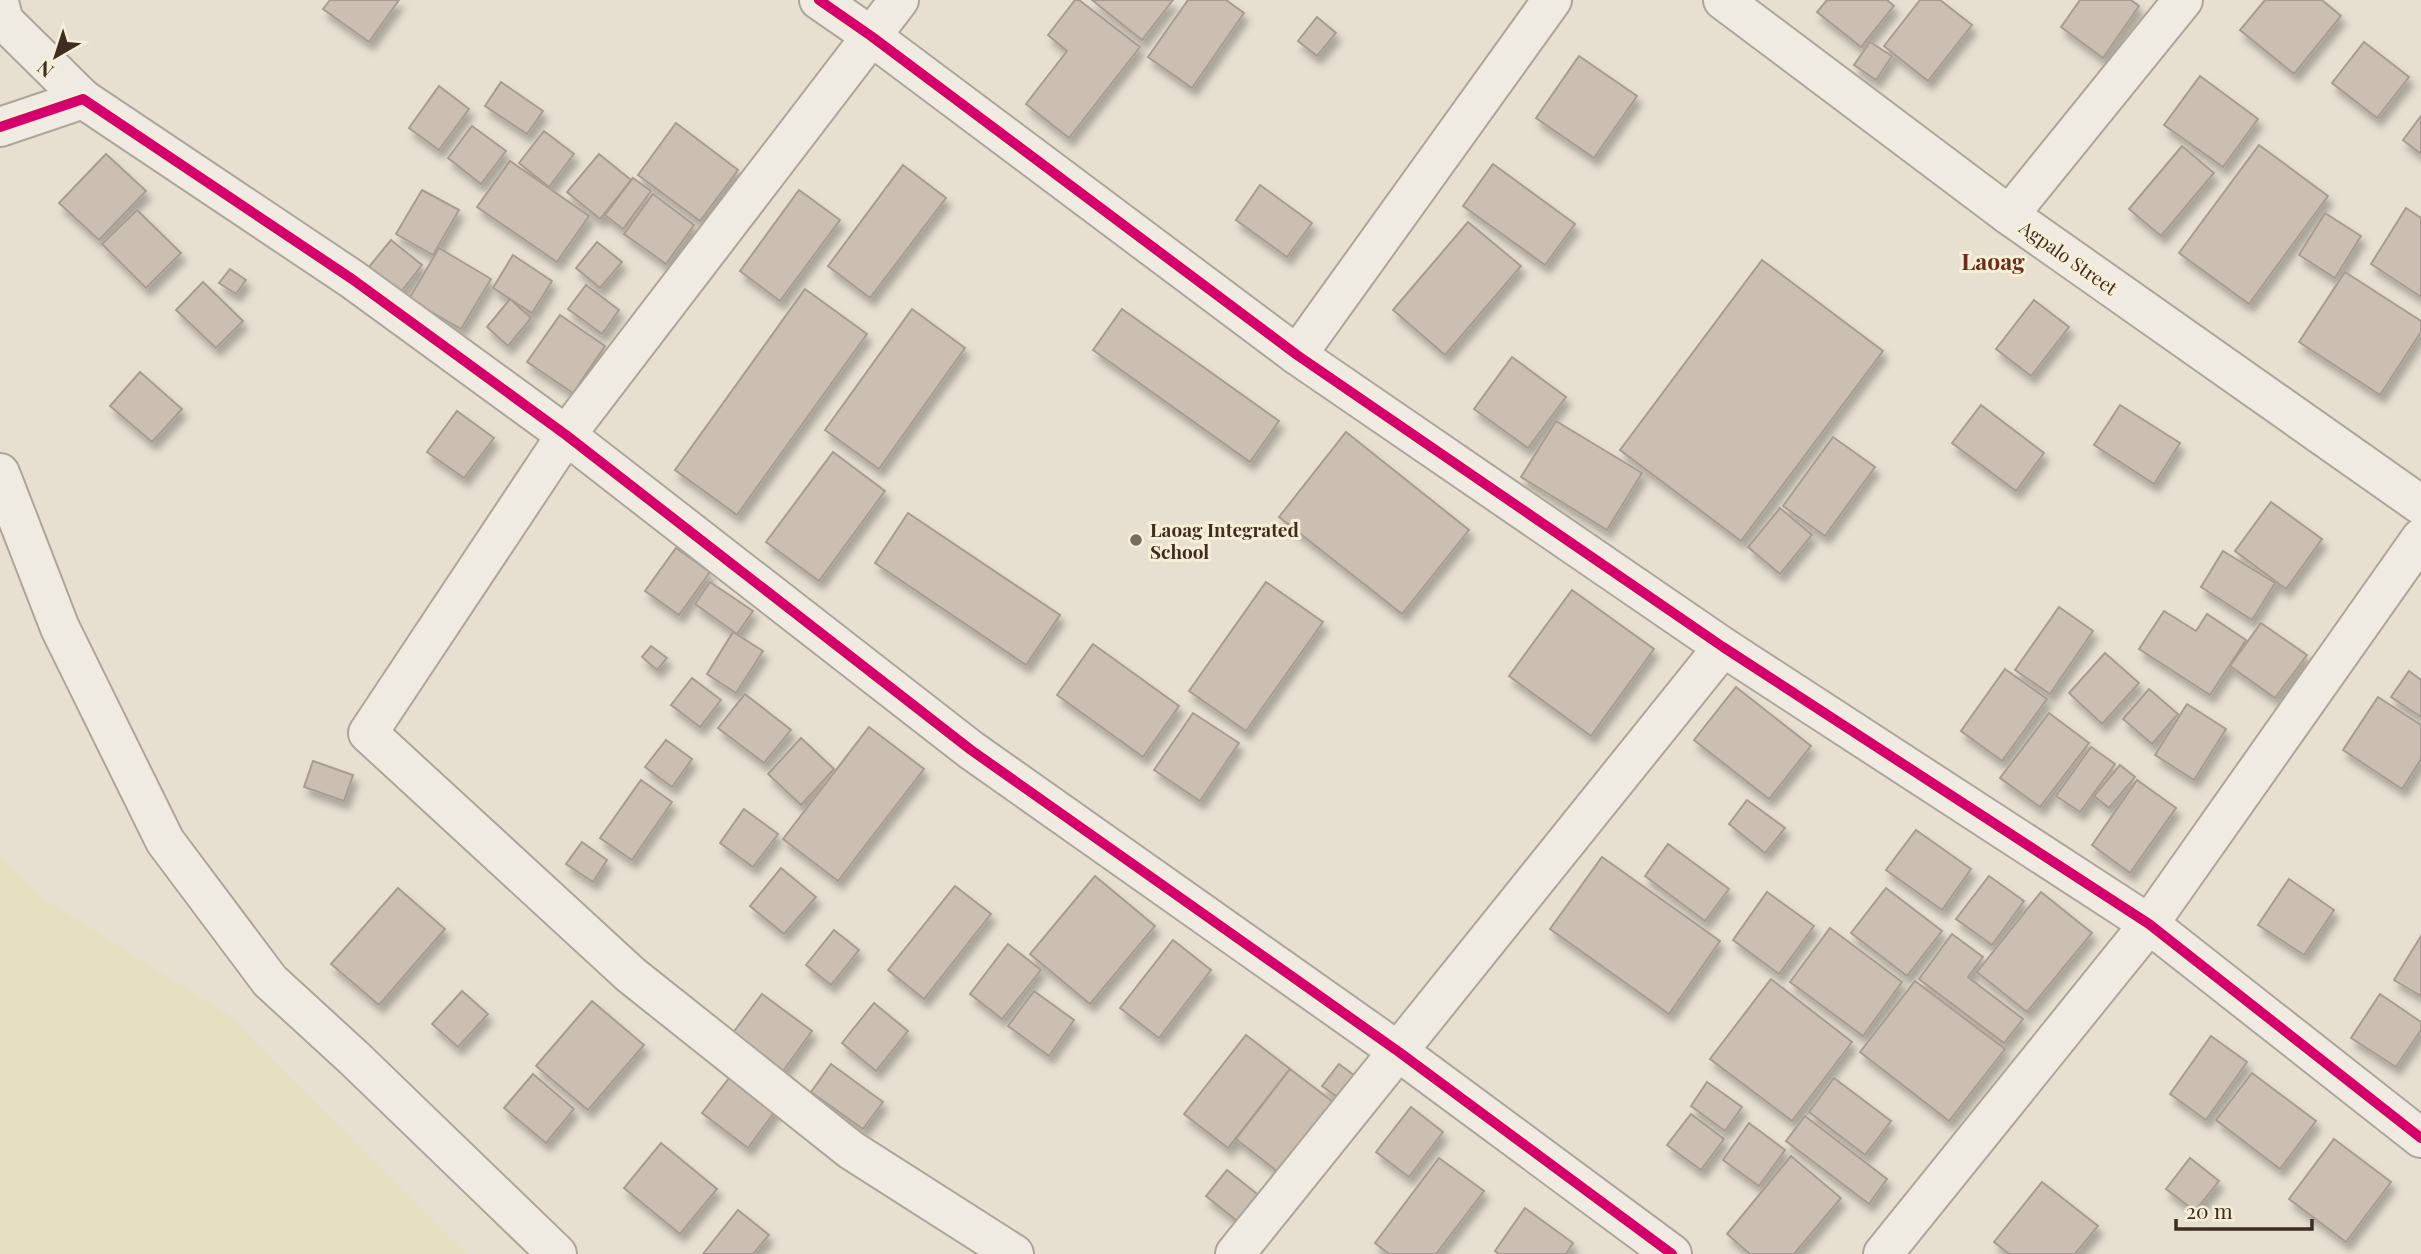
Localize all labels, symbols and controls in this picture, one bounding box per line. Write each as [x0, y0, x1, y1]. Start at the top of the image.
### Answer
north arrow [21, 21, 91, 91]
text: N [31, 55, 58, 84]
street label: Agpalo Street [2014, 213, 2123, 300]
district label: Laoag [1961, 245, 2025, 276]
place label: Laoag Integrated School [1150, 516, 1299, 564]
marker: Laoag Integrated School [1128, 532, 1144, 548]
scale bar [2176, 1188, 2312, 1232]
text: 20 m [2186, 1196, 2233, 1224]

